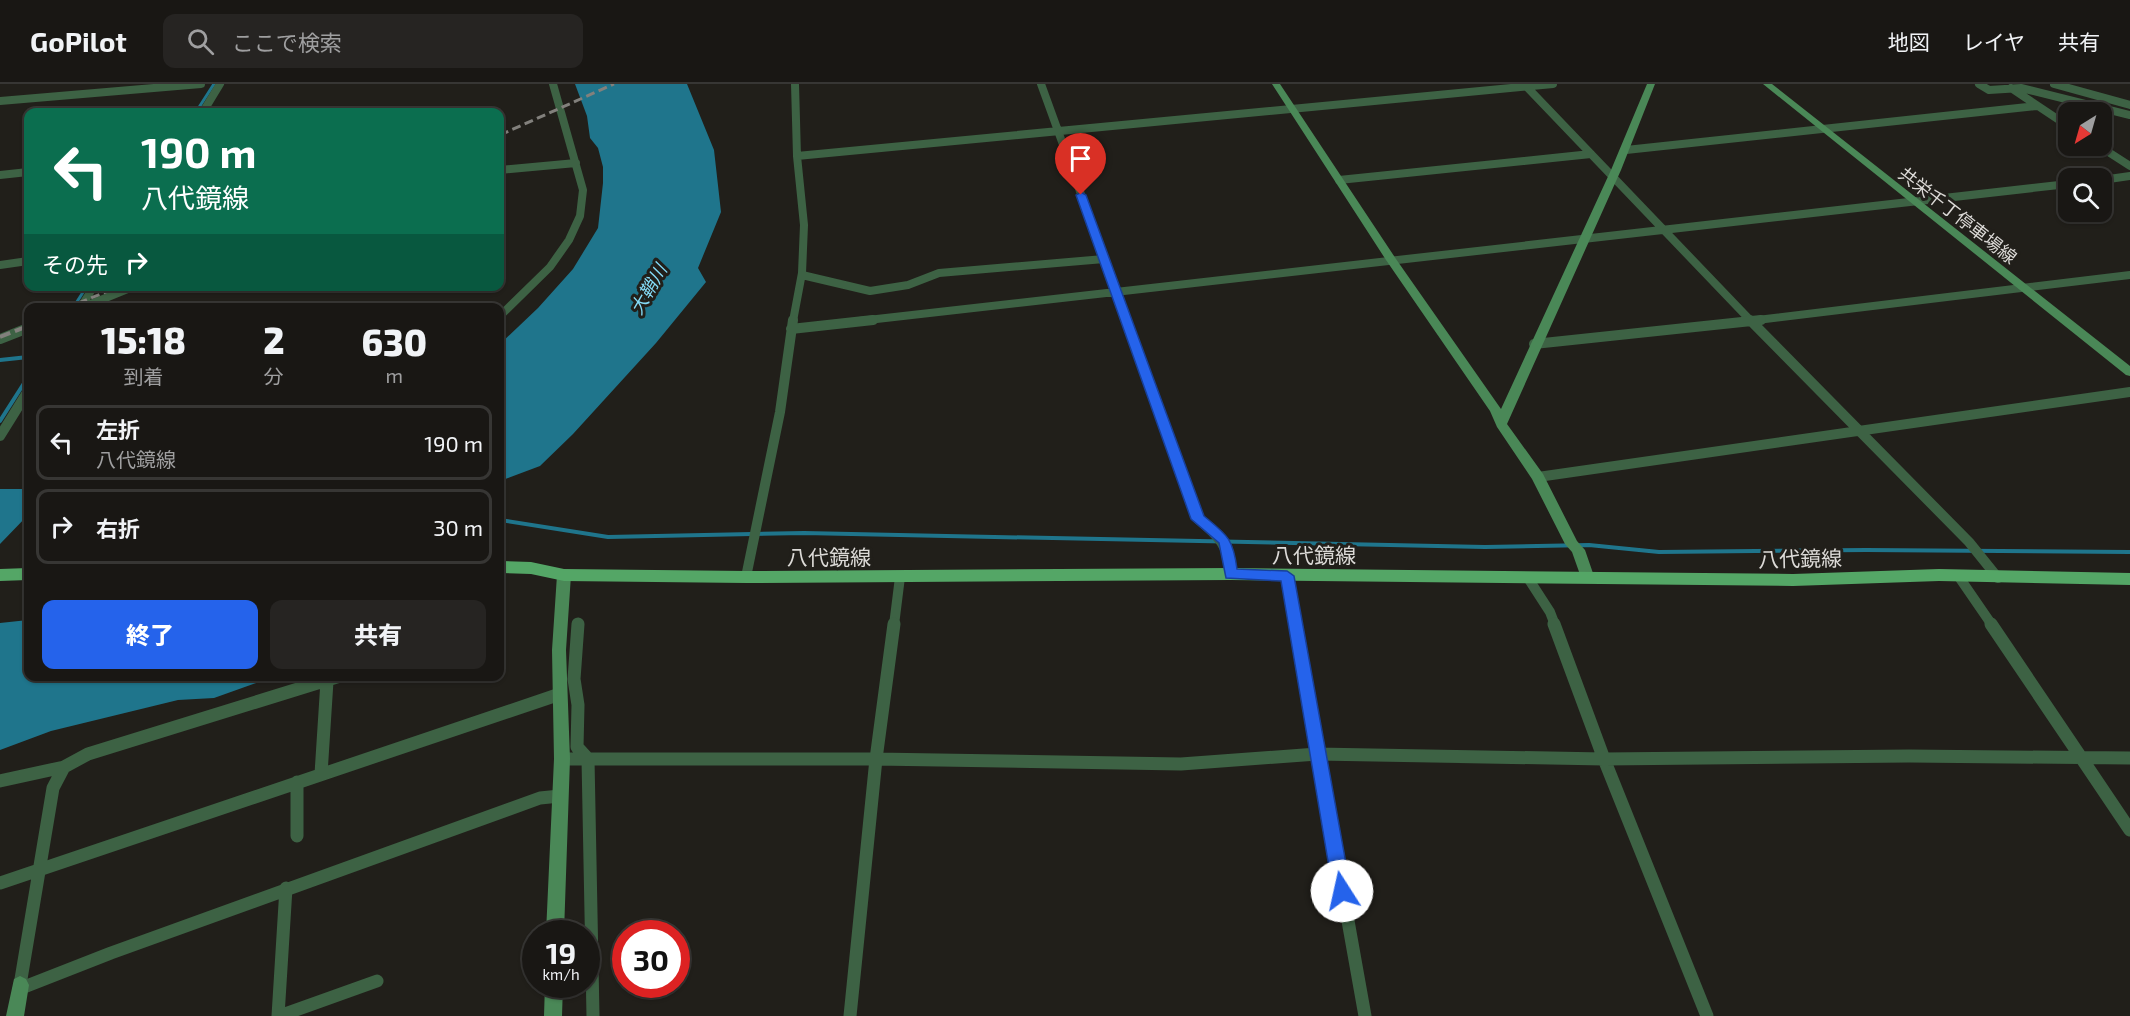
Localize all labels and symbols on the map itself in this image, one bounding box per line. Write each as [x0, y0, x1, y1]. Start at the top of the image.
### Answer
north arrow [2058, 102, 2112, 156]
pin [1055, 133, 1106, 195]
street label: 共栄千丁停車場線 [1894, 162, 2022, 268]
water label: 大鞘川 [625, 258, 672, 318]
street label: 八代鏡線 [1272, 542, 1356, 567]
street label: 八代鏡線 [787, 544, 871, 569]
street label: 八代鏡線 [1758, 545, 1842, 571]
position arrow [1310, 859, 1374, 923]
speed limit sign: 30 [612, 920, 690, 998]

